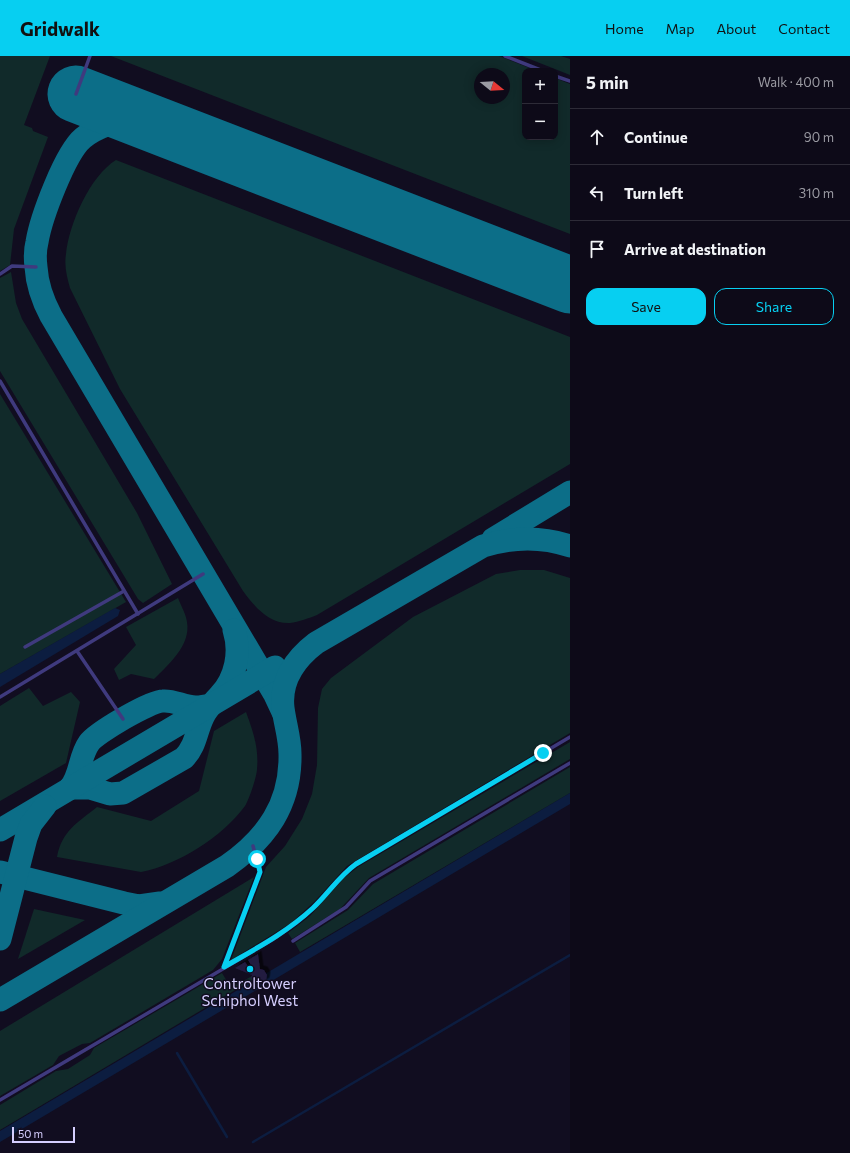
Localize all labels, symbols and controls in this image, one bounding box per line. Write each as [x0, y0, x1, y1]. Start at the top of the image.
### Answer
text: Gridwalk [20, 17, 100, 40]
text: Home [605, 20, 644, 37]
text: Map [666, 20, 694, 37]
text: About [716, 20, 756, 37]
text: Contact [778, 20, 830, 37]
north arrow [474, 68, 510, 104]
map controls [522, 68, 558, 140]
button: + [522, 68, 558, 104]
text: 5 min [586, 72, 629, 93]
text: Walk · 400 m [758, 74, 834, 90]
button: − [522, 104, 558, 140]
icon: ahead [586, 126, 608, 148]
text: Continue [624, 128, 688, 146]
text: 90 m [804, 129, 834, 145]
icon: left [586, 182, 608, 204]
text: Turn left [624, 184, 683, 202]
text: 310 m [799, 185, 834, 201]
icon: arrive [586, 238, 608, 260]
text: Arrive at destination [624, 240, 766, 258]
button: Save [586, 288, 706, 325]
button: Share [714, 288, 834, 325]
route end [534, 744, 552, 762]
route start [248, 850, 266, 868]
marker: Controltower Schiphol West [245, 964, 255, 974]
place label: Controltower Schiphol West [202, 974, 298, 1009]
scale bar [12, 1125, 75, 1144]
text: 50 m [18, 1127, 43, 1140]

